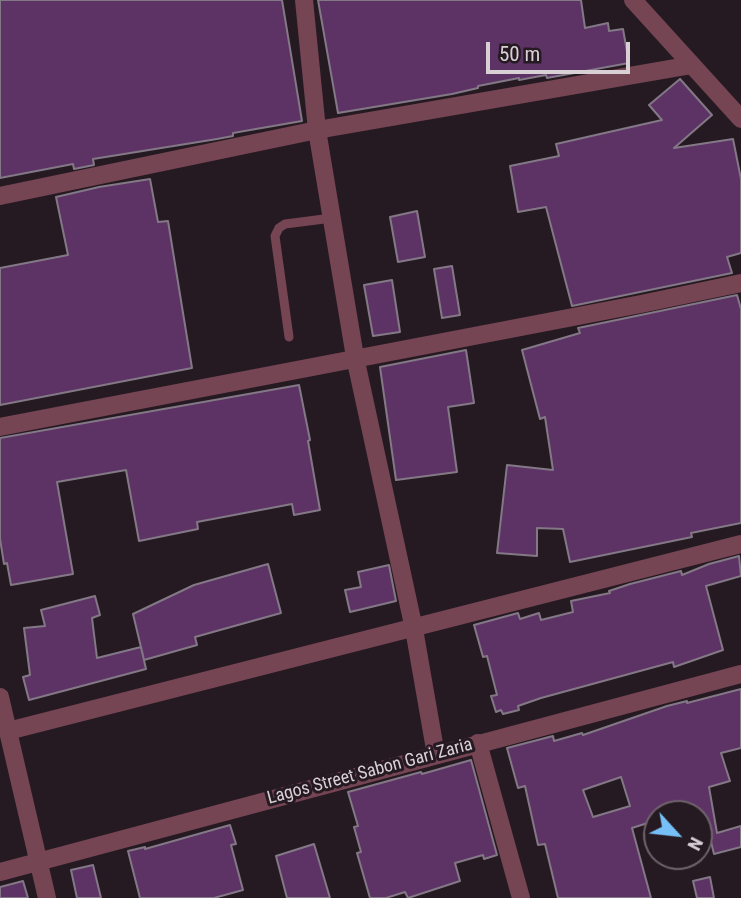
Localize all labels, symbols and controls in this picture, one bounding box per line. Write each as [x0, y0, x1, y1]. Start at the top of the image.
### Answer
scale bar [489, 28, 632, 72]
text: 50 m [499, 42, 540, 66]
street label: Lagos Street Sabon Gari Zaria [265, 734, 475, 810]
north arrow [643, 800, 713, 870]
text: N [682, 833, 708, 854]

